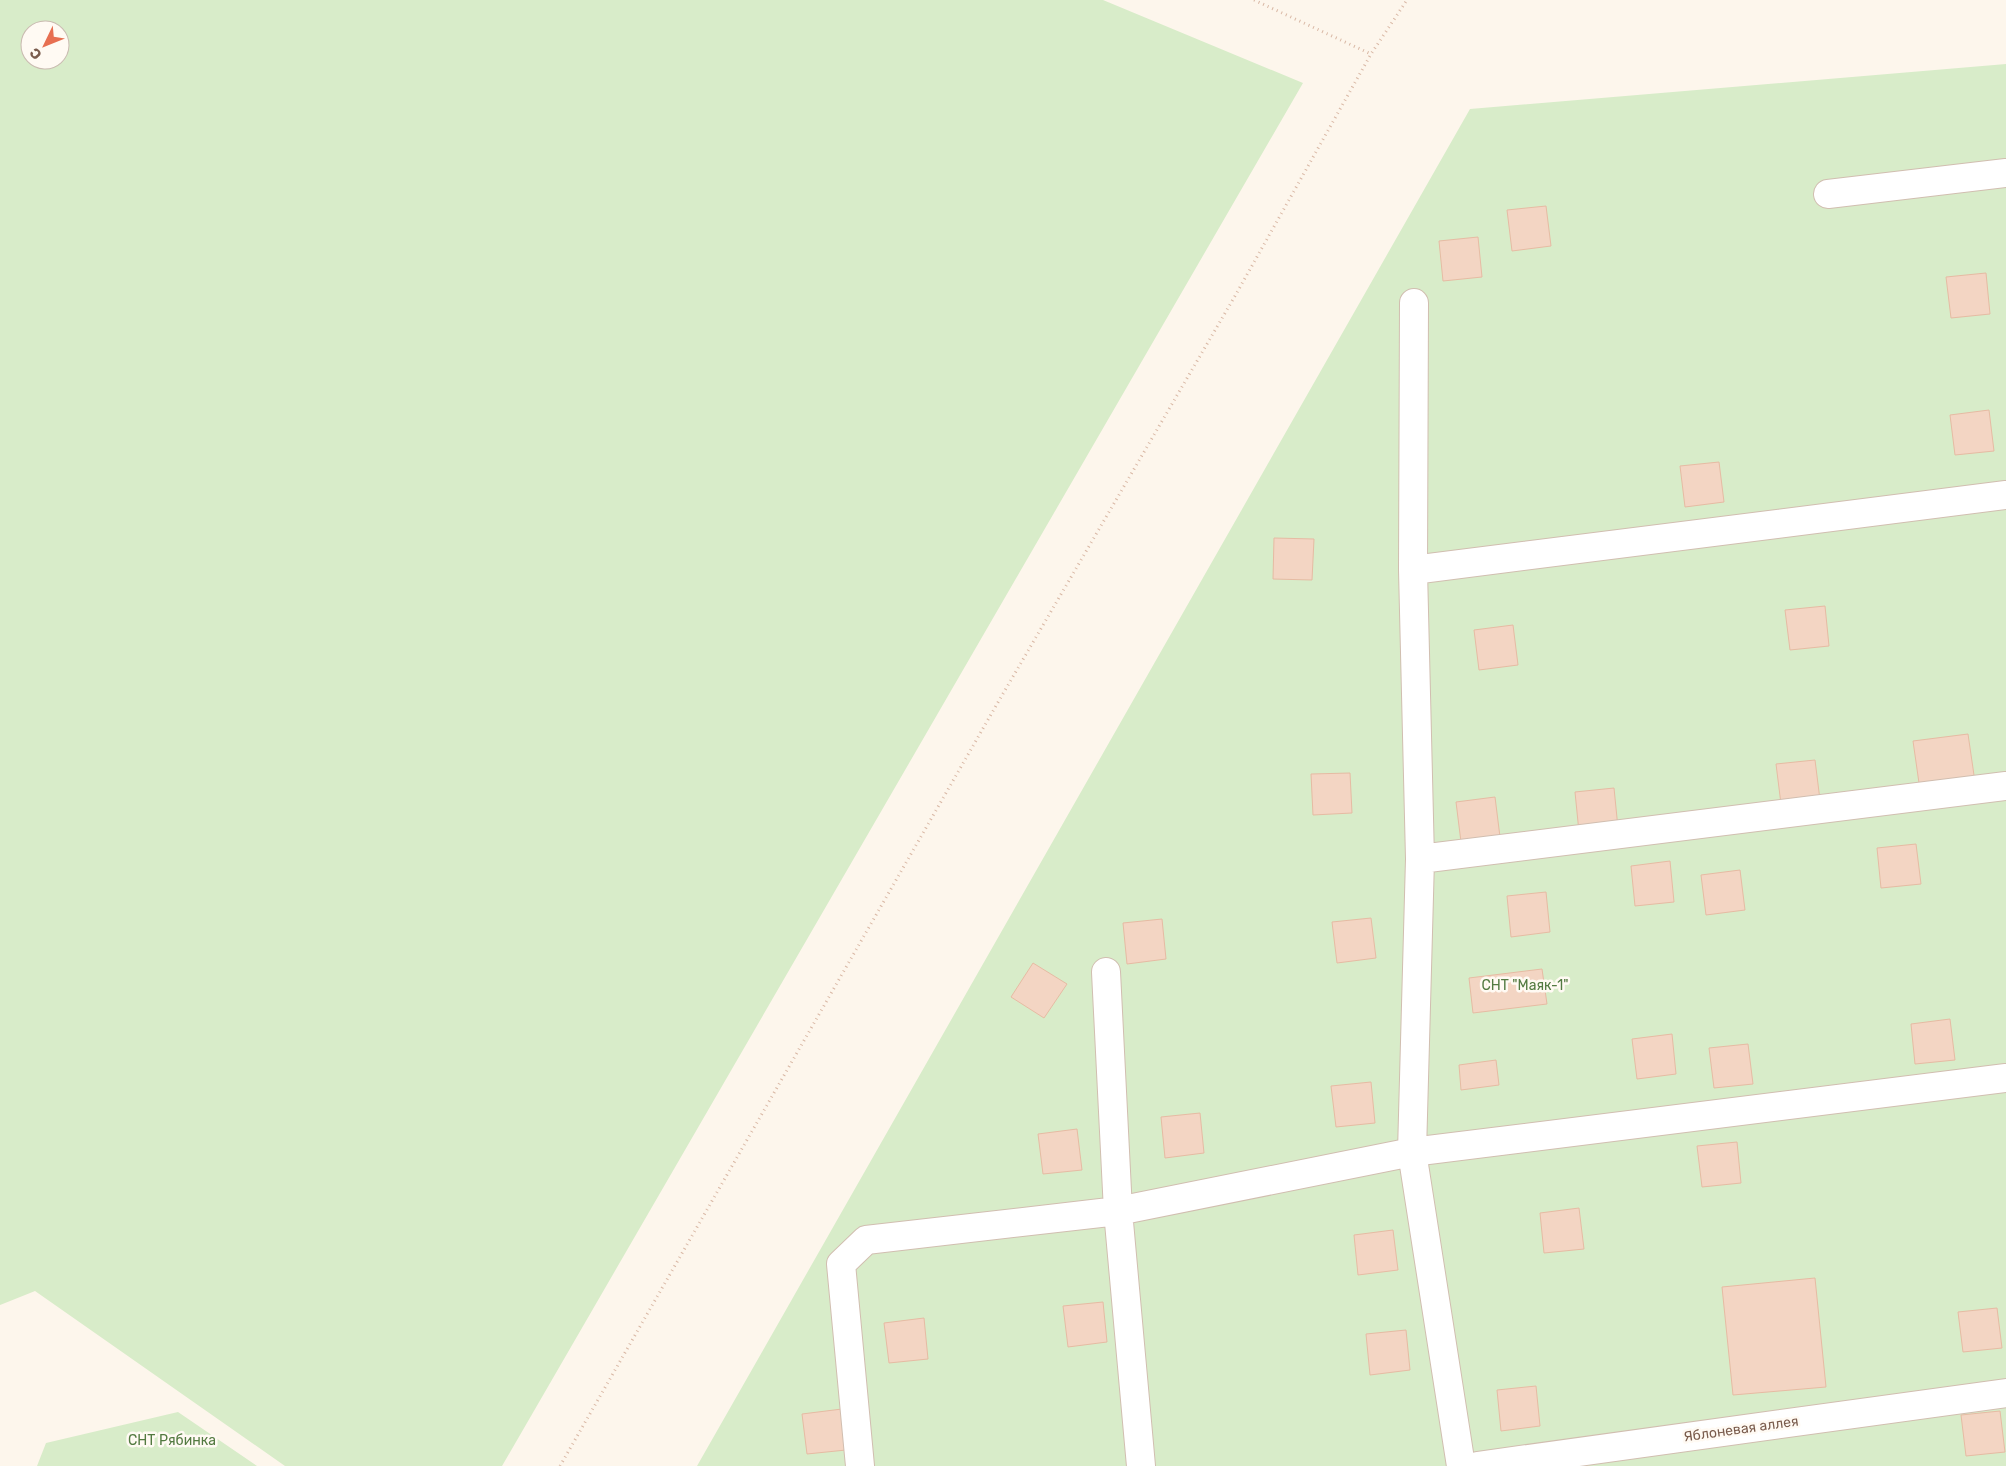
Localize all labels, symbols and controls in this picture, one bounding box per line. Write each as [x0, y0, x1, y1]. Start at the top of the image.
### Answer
north arrow [20, 20, 70, 70]
text: С [26, 44, 45, 63]
park label: СНТ "Маяк-1" [1482, 977, 1568, 994]
street label: Яблоневая аллея [1682, 1413, 1800, 1445]
park label: СНТ Рябинка [128, 1432, 216, 1449]

